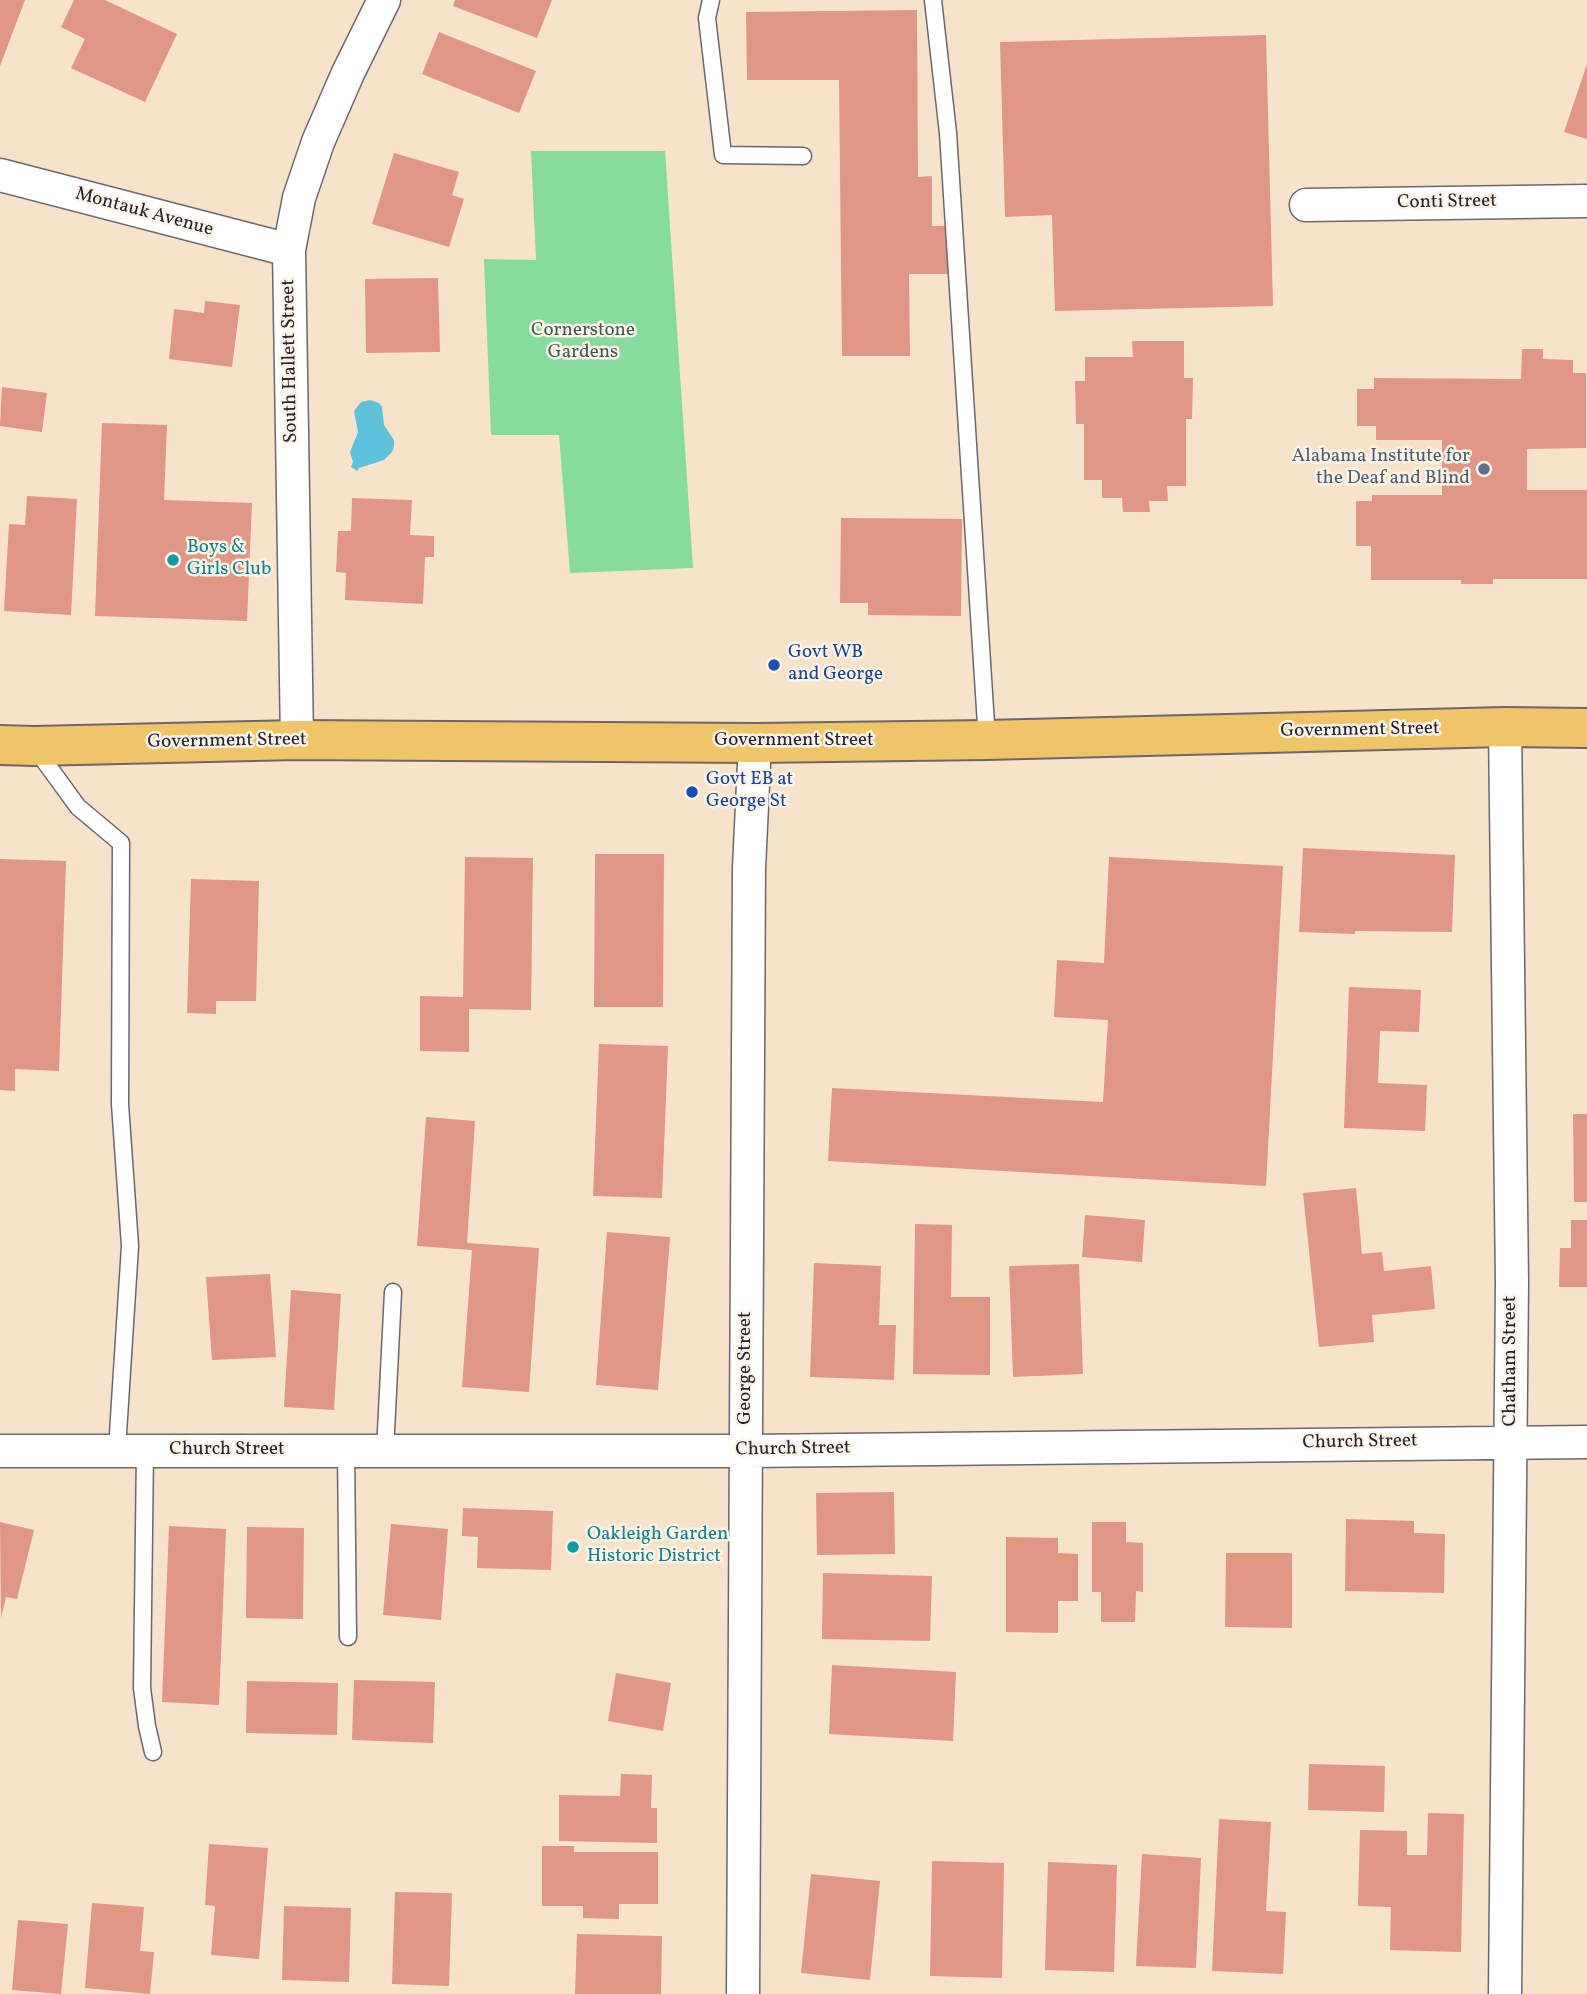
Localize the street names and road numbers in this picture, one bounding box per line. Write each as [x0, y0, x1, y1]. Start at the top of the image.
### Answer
street label: Montauk Avenue [73, 184, 215, 242]
street label: Conti Street [1397, 191, 1497, 215]
street label: South Hallett Street [278, 279, 304, 443]
street label: Government Street [1280, 718, 1440, 744]
street label: Government Street [147, 729, 307, 755]
street label: Government Street [714, 731, 874, 753]
street label: Chatham Street [1501, 1296, 1523, 1426]
street label: George Street [736, 1311, 758, 1425]
street label: Church Street [1302, 1431, 1418, 1455]
street label: Church Street [735, 1438, 851, 1462]
street label: Church Street [169, 1440, 285, 1462]

